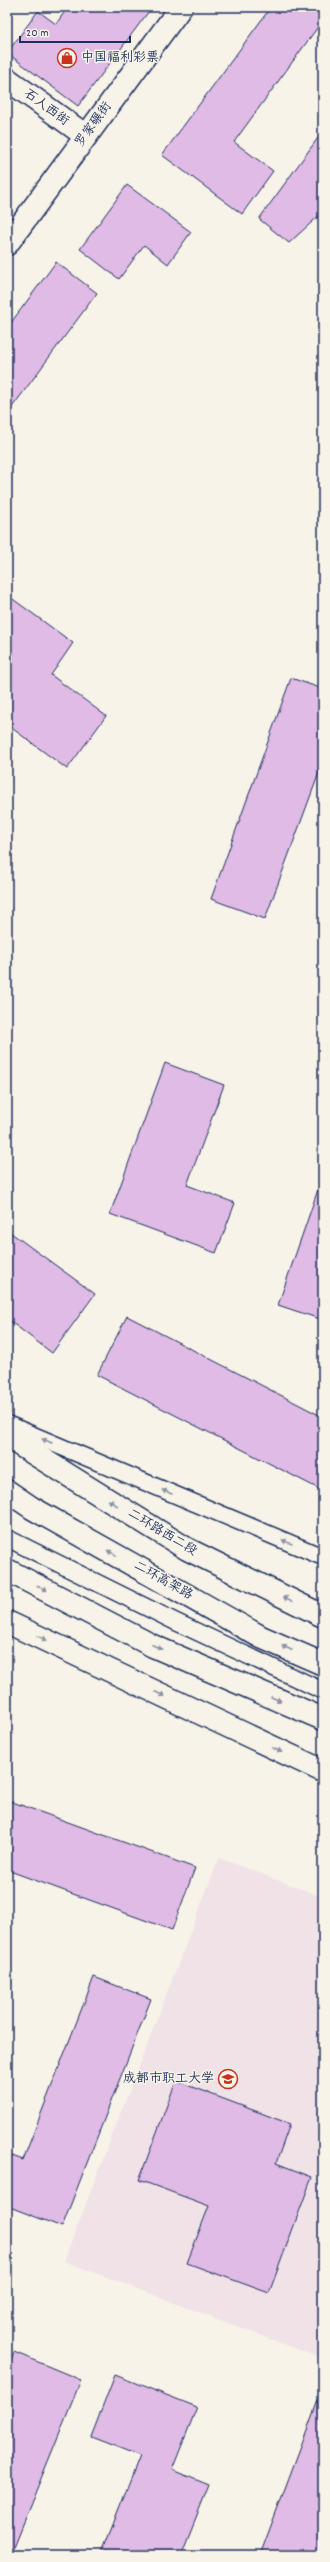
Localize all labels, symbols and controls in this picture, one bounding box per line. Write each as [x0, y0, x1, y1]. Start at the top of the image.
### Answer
scale bar [20, 18, 130, 44]
text: 20 m [26, 25, 49, 42]
shop icon: 中国福利彩票 [56, 47, 78, 69]
place label: 中国福利彩票 [81, 49, 159, 68]
street label: 石人西街 [19, 85, 73, 131]
street label: 罗家碾街 [71, 98, 117, 152]
one-way arrow [42, 1438, 53, 1444]
one-way arrow [161, 1489, 172, 1495]
one-way arrow [108, 1499, 118, 1507]
street label: 二环路西二段 [124, 1505, 200, 1561]
one-way arrow [281, 1539, 292, 1545]
one-way arrow [106, 1549, 118, 1556]
street label: 二环高架路 [130, 1557, 196, 1605]
one-way arrow [36, 1584, 47, 1591]
one-way arrow [282, 1596, 294, 1602]
one-way arrow [37, 1635, 48, 1641]
one-way arrow [151, 1644, 163, 1651]
one-way arrow [282, 1645, 293, 1651]
one-way arrow [154, 1691, 165, 1697]
one-way arrow [271, 1696, 283, 1702]
one-way arrow [272, 1747, 283, 1753]
school or university icon: 成都市职工大学 [217, 2068, 239, 2090]
place label: 成都市职工大学 [123, 2070, 214, 2089]

